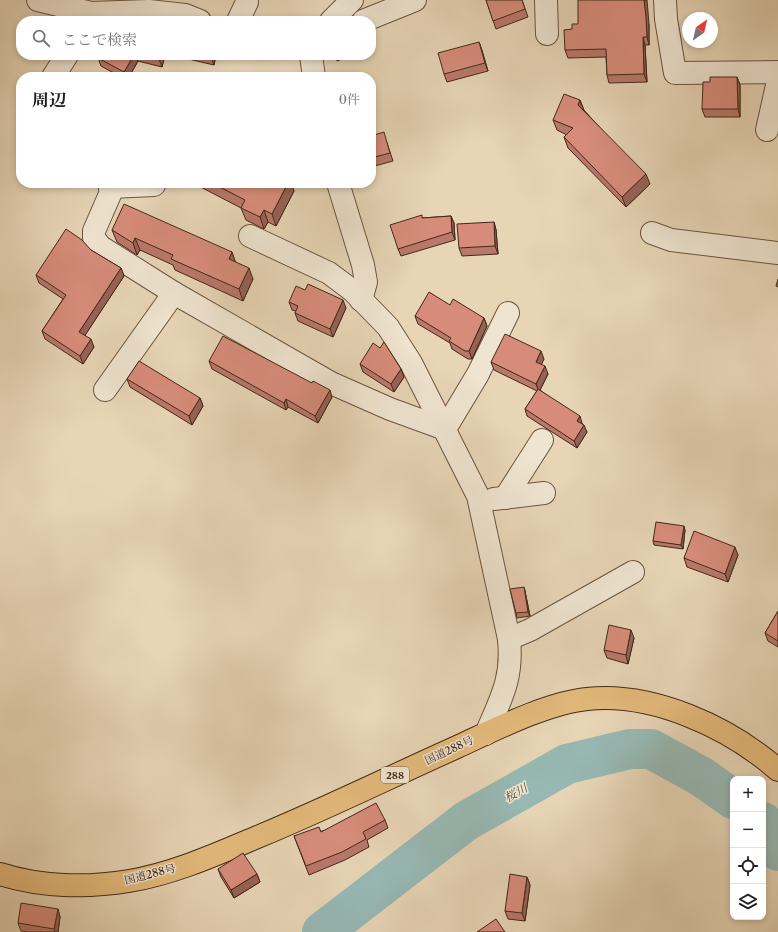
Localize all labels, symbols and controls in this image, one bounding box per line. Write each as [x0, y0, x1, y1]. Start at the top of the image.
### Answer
north arrow [682, 12, 718, 48]
search box [16, 16, 376, 60]
icon: search [30, 27, 52, 49]
text: ここで検索 [62, 30, 137, 49]
text: 周辺 [32, 90, 66, 110]
text: 0件 [339, 91, 360, 107]
street label: 国道288号 [422, 733, 476, 767]
road number: 288 [381, 767, 409, 783]
map controls [730, 776, 766, 920]
button: + [730, 776, 766, 812]
water label: 桜川 [502, 779, 532, 805]
button: − [730, 812, 766, 848]
button: locate [730, 848, 766, 884]
street label: 国道288号 [123, 861, 177, 887]
button: layers [730, 884, 766, 920]

